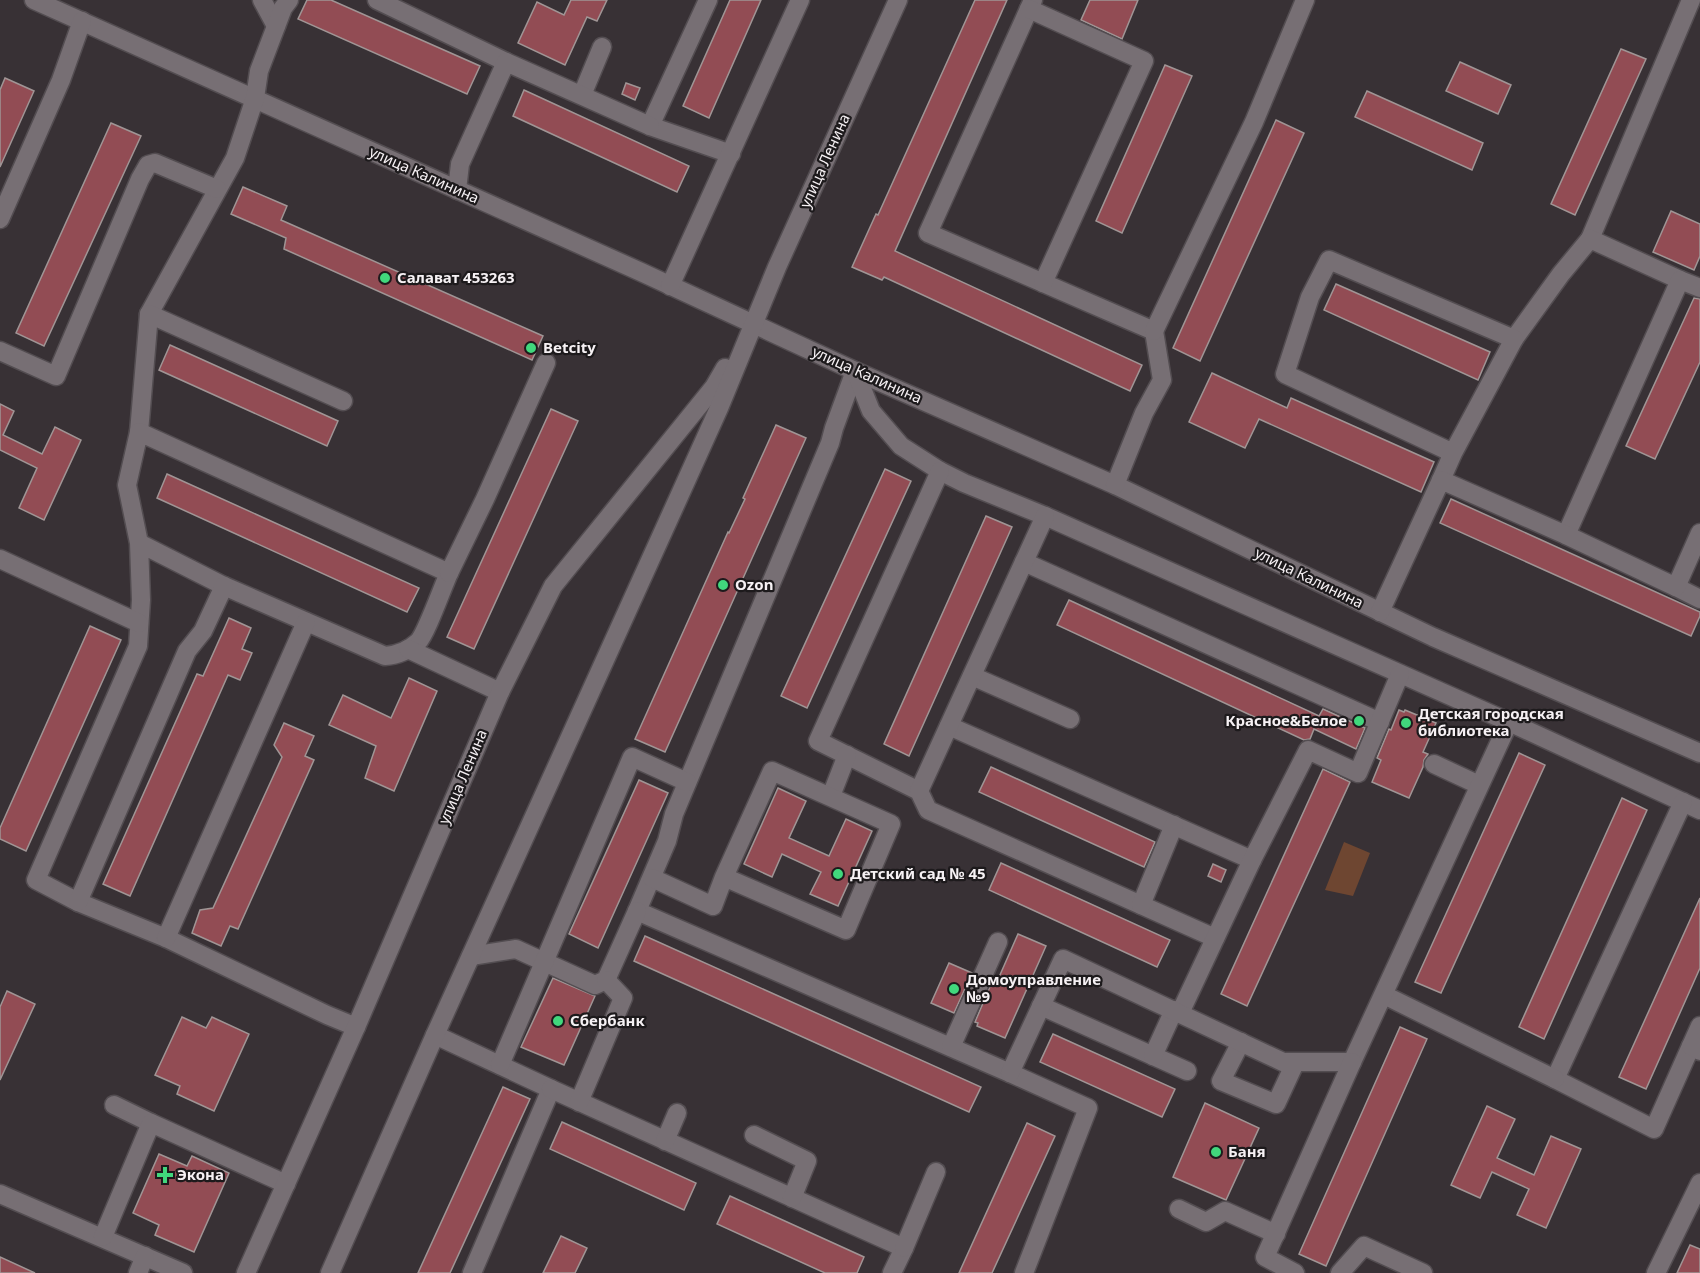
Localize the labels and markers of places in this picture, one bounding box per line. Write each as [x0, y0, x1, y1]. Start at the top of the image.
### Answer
place label: Салават 453263 [397, 267, 515, 287]
marker: Салават 453263 [378, 271, 392, 285]
place label: Betcity [543, 337, 596, 357]
marker: Betcity [524, 341, 538, 355]
place label: Ozon [735, 574, 773, 594]
marker: Ozon [716, 578, 730, 592]
place label: Детская городская библиотека [1418, 703, 1564, 740]
place label: Красное&Белое [1225, 710, 1347, 730]
marker: Красное&Белое [1352, 714, 1366, 728]
marker: Детская городская библиотека [1399, 716, 1413, 730]
place label: Детский сад № 45 [850, 863, 986, 883]
marker: Детский сад № 45 [831, 867, 845, 881]
place label: Домоуправление №9 [966, 969, 1101, 1006]
marker: Домоуправление №9 [947, 982, 961, 996]
place label: Сбербанк [570, 1010, 645, 1030]
marker: Сбербанк [551, 1014, 565, 1028]
place label: Баня [1228, 1141, 1266, 1161]
marker: Баня [1209, 1145, 1223, 1159]
place label: Экона [177, 1164, 224, 1184]
marker: Экона [158, 1168, 172, 1182]

